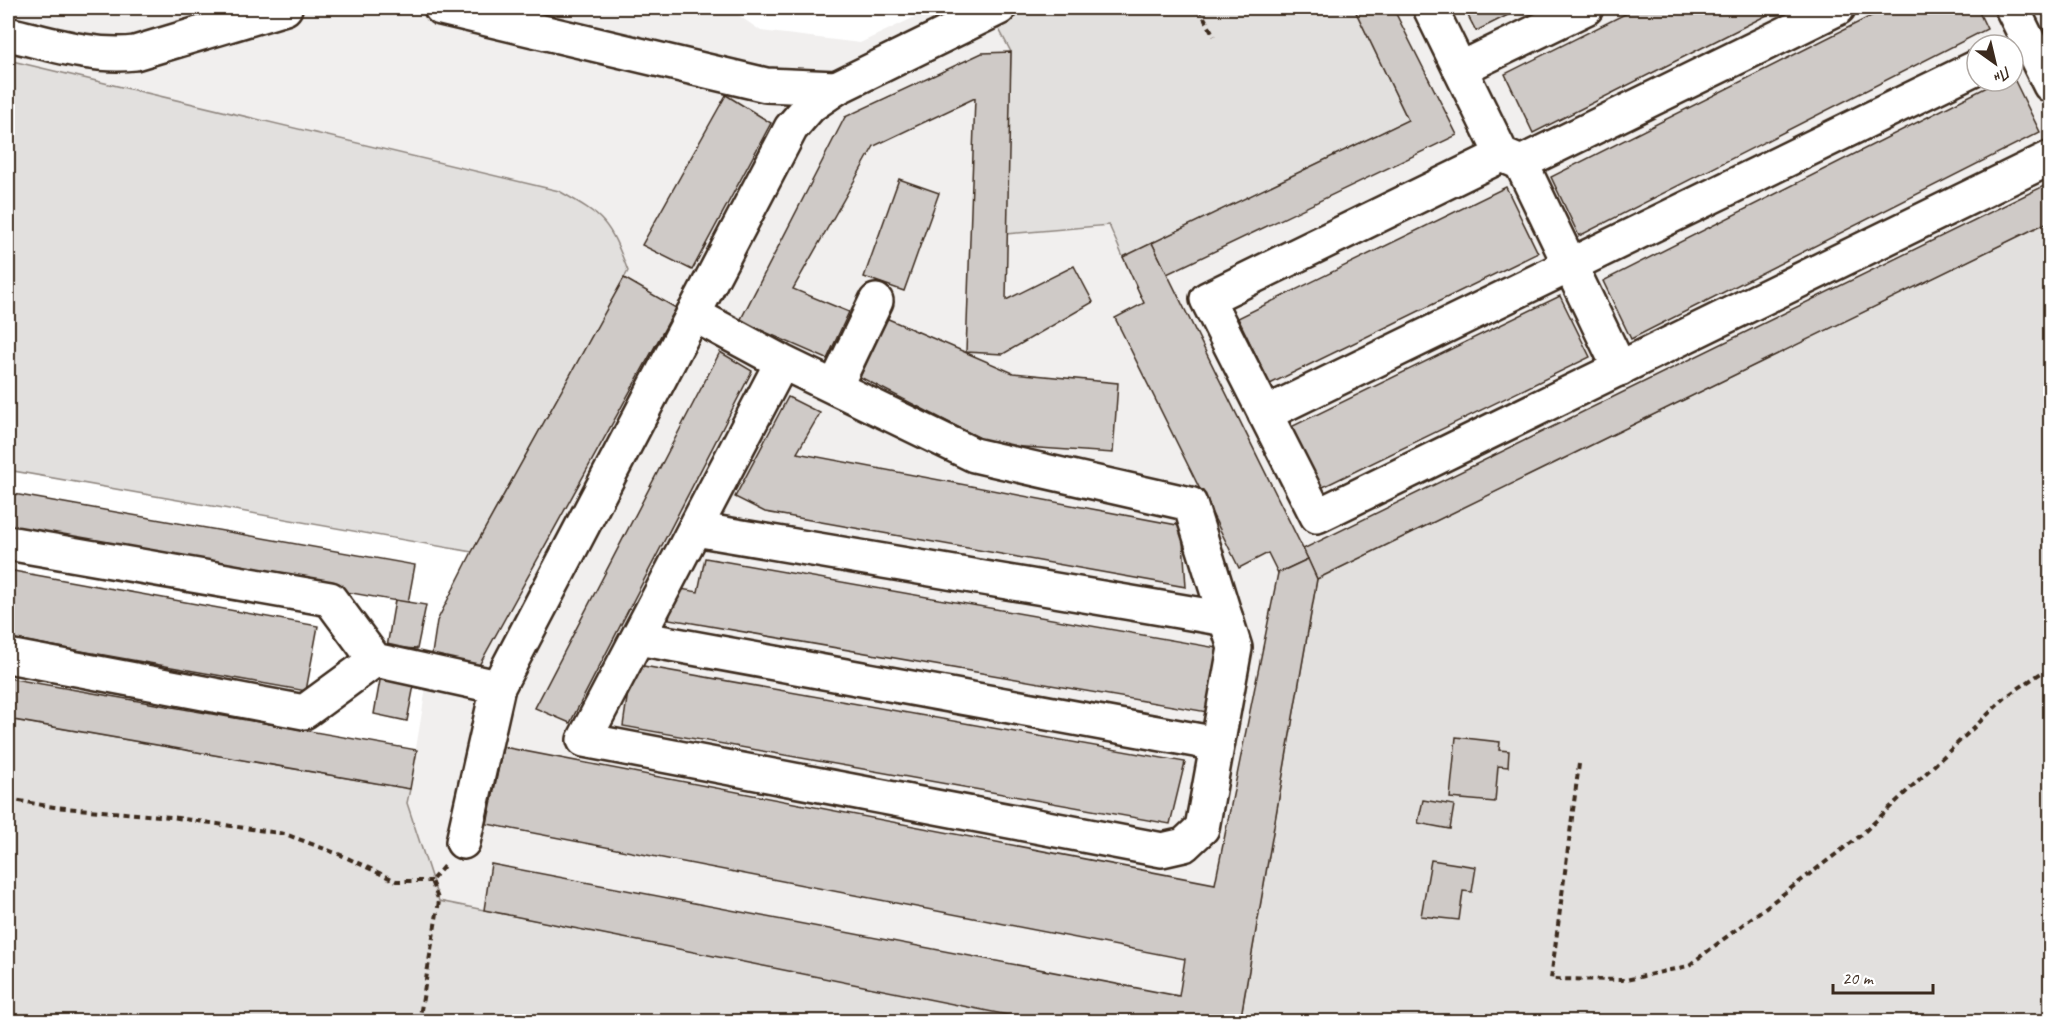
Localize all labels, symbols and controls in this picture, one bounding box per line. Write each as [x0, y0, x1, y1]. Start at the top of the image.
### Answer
north arrow [1965, 33, 2025, 93]
text: Пн [1990, 62, 2015, 88]
scale bar [1833, 957, 1934, 995]
text: 20 m [1842, 967, 1875, 989]

